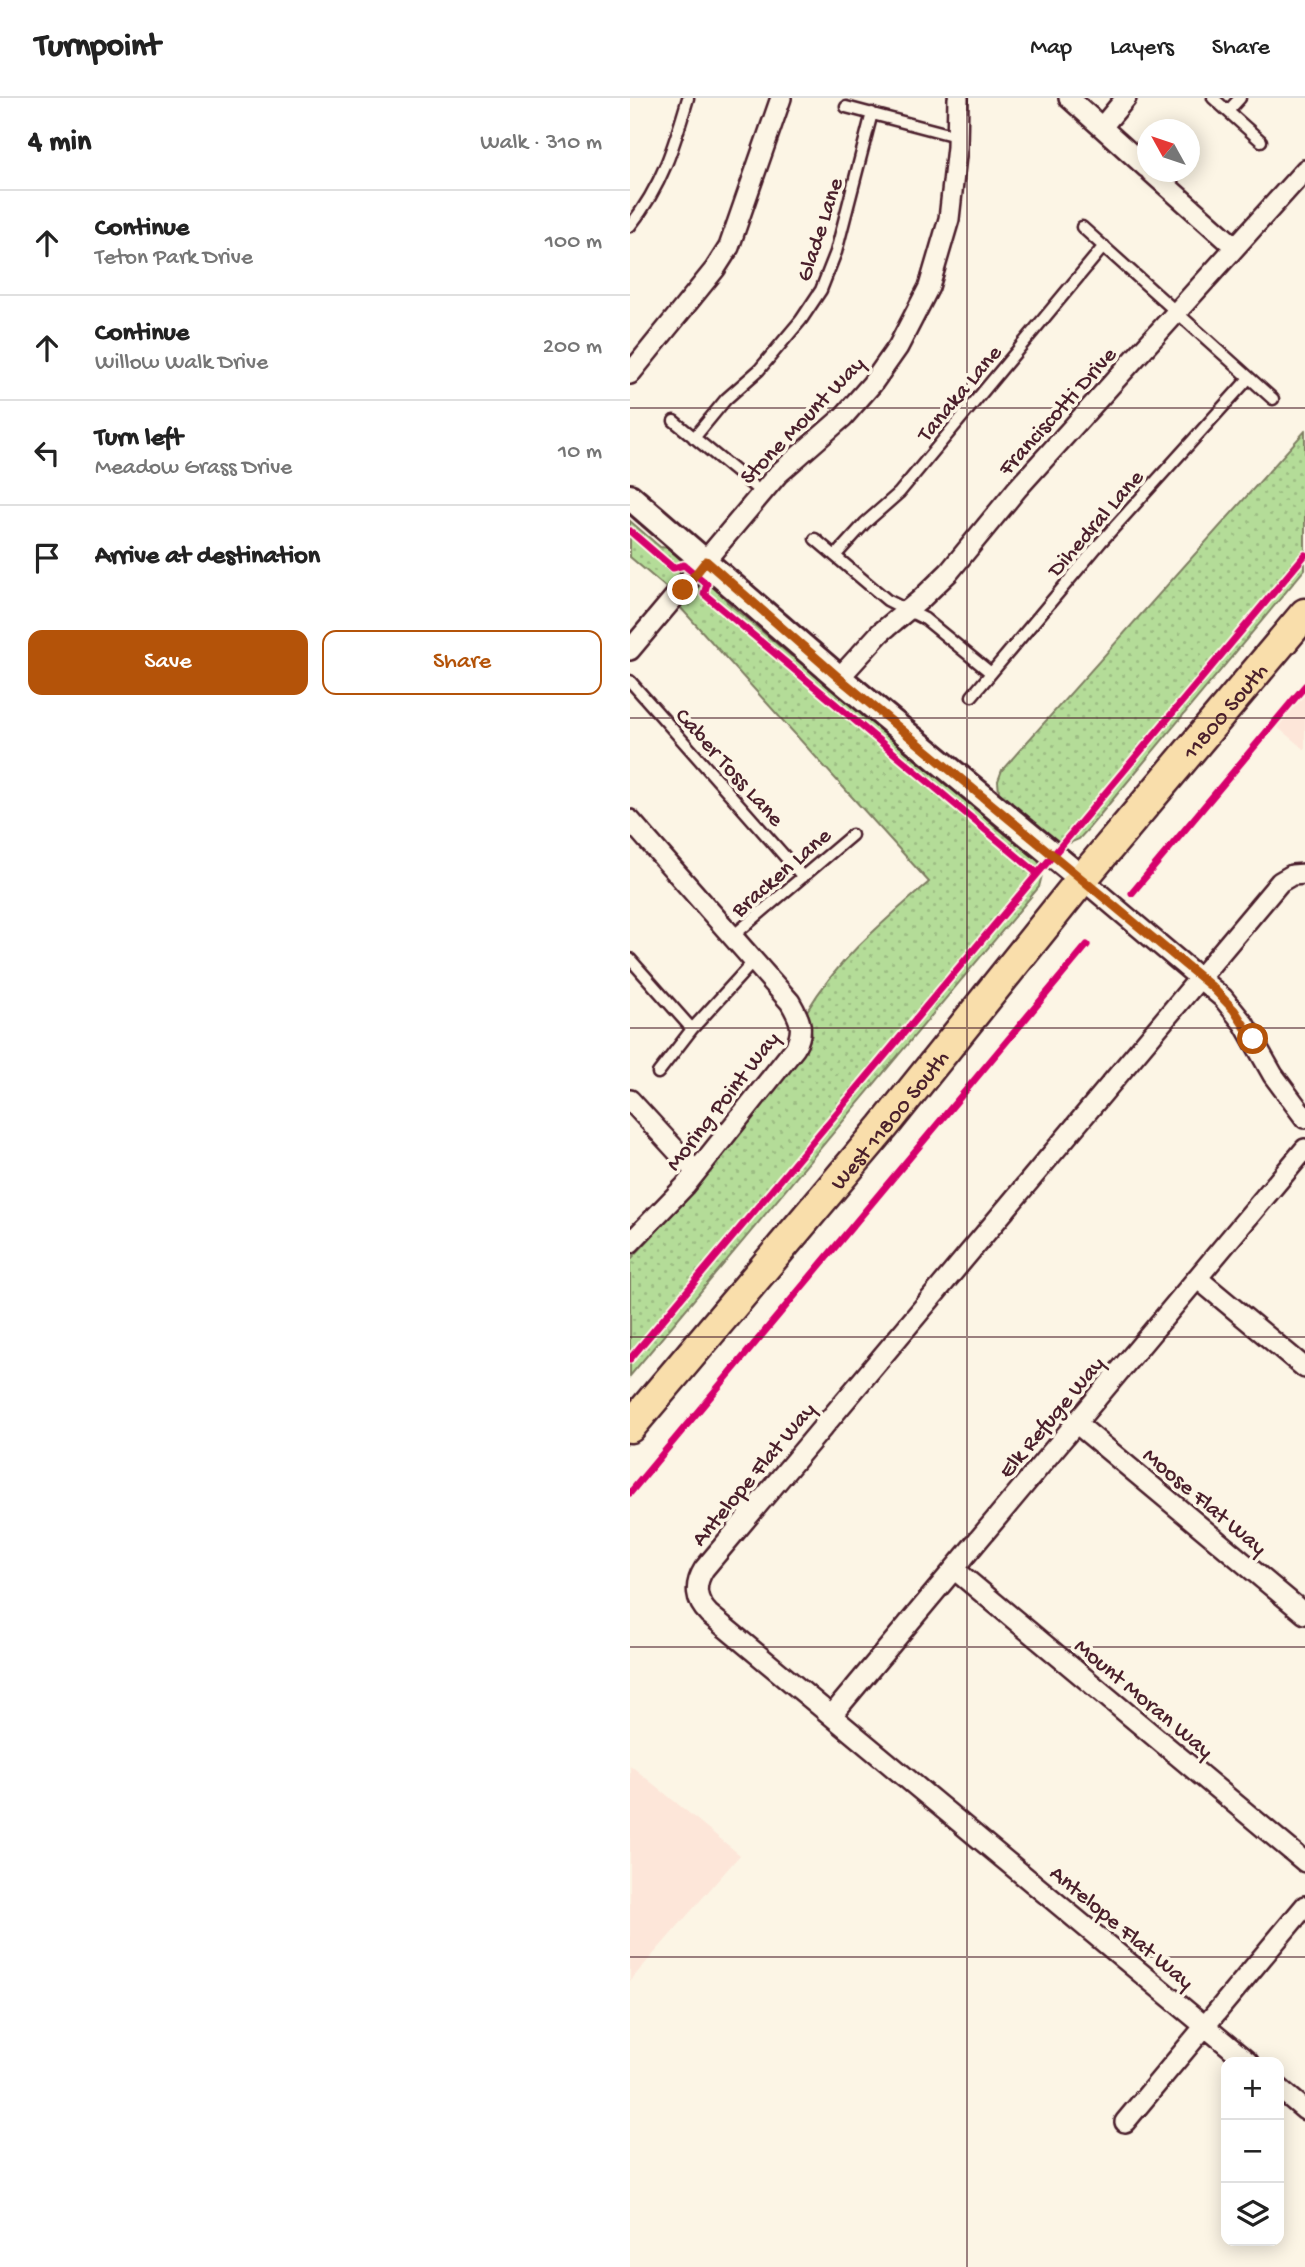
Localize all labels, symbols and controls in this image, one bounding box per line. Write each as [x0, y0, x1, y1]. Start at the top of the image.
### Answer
text: Turnpoint [35, 29, 160, 67]
text: Map [1030, 34, 1072, 63]
text: Layers [1110, 34, 1174, 63]
text: Share [1212, 34, 1270, 63]
north arrow [1137, 119, 1200, 182]
text: 4 min [28, 126, 91, 161]
text: Walk · 310 m [480, 130, 602, 157]
street label: Glade Lane [792, 174, 851, 285]
text: Continue [95, 214, 189, 245]
icon: ahead [28, 224, 66, 262]
text: 100 m [545, 229, 602, 256]
text: Teton Park Drive [95, 245, 253, 272]
text: Continue [95, 319, 189, 350]
icon: ahead [28, 329, 66, 367]
text: 200 m [543, 334, 602, 361]
street label: Tanaka Lane [911, 340, 1010, 450]
street label: Franciscotti Drive [993, 342, 1124, 483]
text: Willow Walk Drive [95, 350, 268, 377]
street label: Stone Mount Way [735, 352, 872, 491]
text: Turn left [95, 424, 183, 455]
icon: left [28, 434, 66, 472]
text: 10 m [558, 439, 602, 466]
text: Meadow Grass Drive [95, 455, 292, 482]
street label: Dihedral Lane [1041, 464, 1151, 585]
icon: arrive [28, 539, 66, 577]
text: Arrive at destination [95, 542, 320, 573]
route end [667, 574, 698, 605]
button: Save [28, 630, 308, 695]
button: Share [322, 630, 602, 695]
street label: 11800 South [1178, 659, 1275, 767]
street label: Caber Toss Lane [668, 704, 789, 834]
street label: Bracken Lane [726, 822, 838, 925]
route start [1237, 1023, 1268, 1054]
street label: Moring Point Way [661, 1027, 787, 1177]
street label: West 11800 South [826, 1046, 956, 1197]
street label: Elk Refuge Way [994, 1352, 1112, 1485]
street label: Antelope Flat Way [687, 1398, 823, 1553]
street label: Moose Flat Way [1136, 1443, 1271, 1562]
street label: Mount Moran Way [1068, 1634, 1218, 1766]
street label: Antelope Flat Way [1043, 1861, 1198, 1997]
map controls [1221, 2057, 1284, 2246]
button: + [1221, 2057, 1284, 2120]
button: − [1221, 2120, 1284, 2183]
button: layers [1221, 2183, 1284, 2246]

